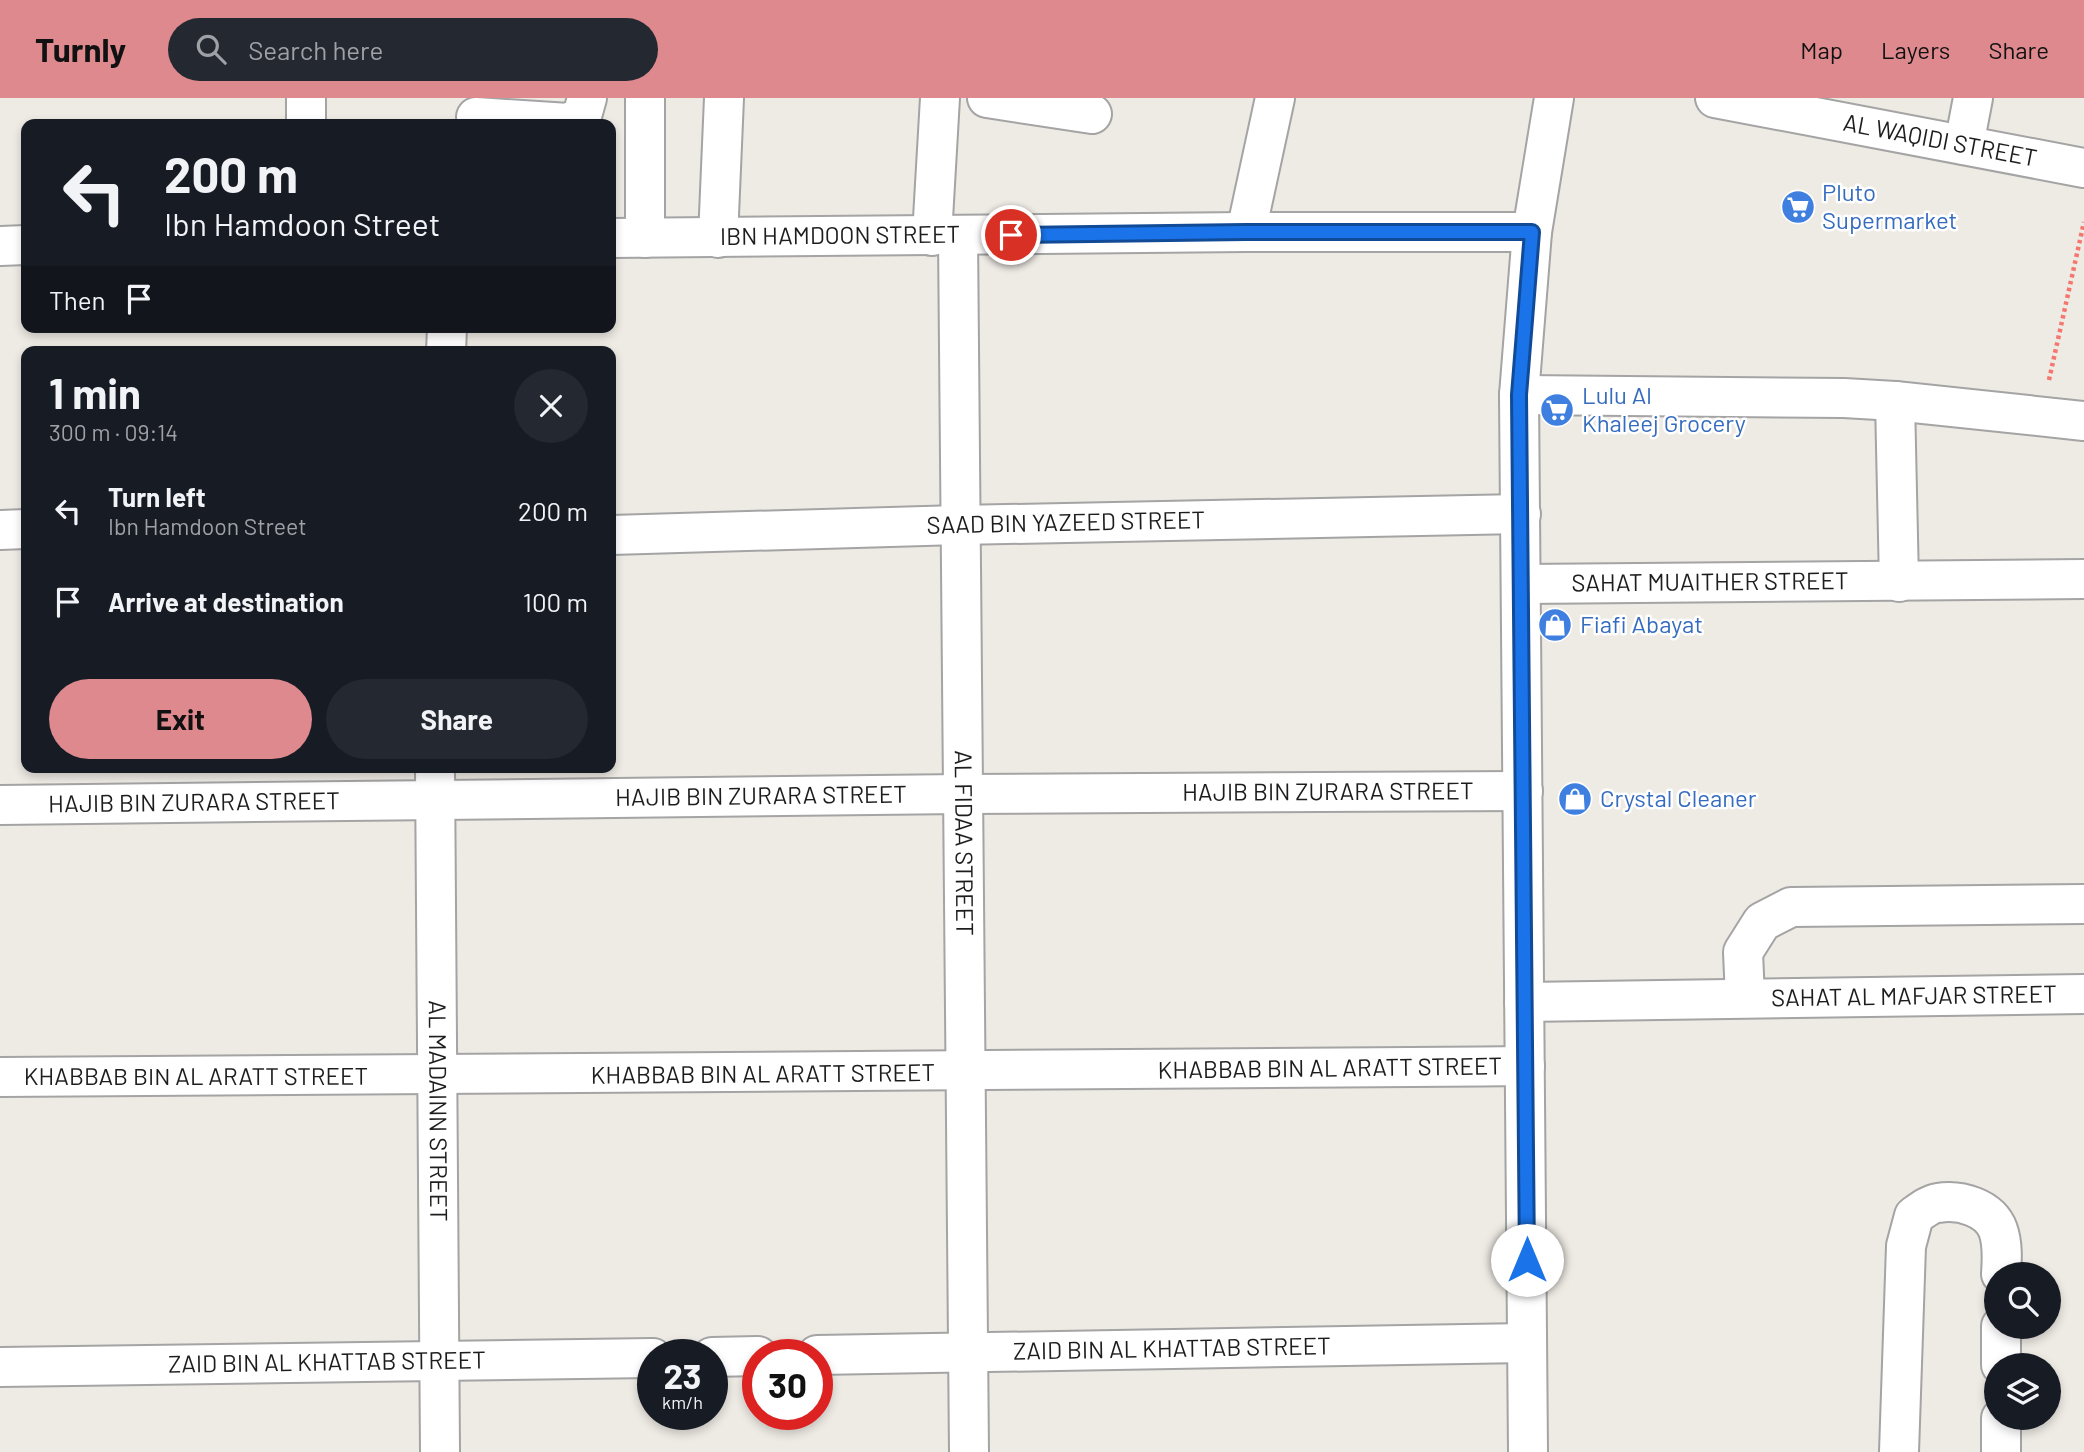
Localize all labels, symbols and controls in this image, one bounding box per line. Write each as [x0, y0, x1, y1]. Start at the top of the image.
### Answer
search box [168, 18, 658, 81]
text: Turnly [35, 29, 126, 69]
icon: search [192, 30, 230, 68]
text: Search here [248, 34, 383, 65]
text: Map [1800, 35, 1843, 64]
text: Layers [1881, 35, 1950, 64]
text: Share [1988, 35, 2049, 64]
street label: AL WAQIDI STREET [1841, 107, 2040, 172]
text: 200 m [164, 144, 298, 203]
icon: left [49, 147, 140, 238]
place label: Pluto Supermarket [1822, 177, 1957, 234]
supermarket icon: Pluto Supermarket [1779, 188, 1817, 226]
text: Ibn Hamdoon Street [164, 204, 440, 242]
pin [981, 205, 1041, 265]
icon: arrive [992, 216, 1030, 254]
street label: IBN HAMDOON STREET [720, 219, 960, 250]
icon: arrive [120, 280, 158, 318]
text: Then [49, 284, 106, 315]
text: 1 min [49, 367, 141, 417]
button: close [514, 369, 588, 443]
place label: Lulu Al Khaleej Grocery [1582, 380, 1746, 437]
supermarket icon: Lulu Al Khaleej Grocery [1538, 391, 1576, 429]
text: 300 m · 09:14 [49, 418, 178, 446]
text: Turn left [108, 481, 206, 512]
icon: left [49, 492, 87, 530]
text: 200 m [518, 495, 588, 526]
street label: SAAD BIN YAZEED STREET [926, 504, 1205, 539]
text: Ibn Hamdoon Street [108, 512, 307, 540]
street label: SAHAT MUAITHER STREET [1571, 565, 1849, 597]
icon: arrive [49, 583, 87, 621]
text: Arrive at destination [108, 586, 344, 617]
text: 100 m [523, 586, 588, 617]
shop icon: Fiafi Abayat [1536, 606, 1574, 644]
place label: Fiafi Abayat [1580, 609, 1703, 638]
button: Exit [49, 679, 312, 759]
button: Share [326, 679, 588, 759]
street label: AL FIDAA STREET [950, 750, 980, 936]
street label: HAJIB BIN ZURARA STREET [1182, 775, 1474, 806]
street label: HAJIB BIN ZURARA STREET [615, 779, 907, 811]
shop icon: Crystal Cleaner [1556, 780, 1594, 818]
place label: Crystal Cleaner [1600, 783, 1757, 812]
street label: HAJIB BIN ZURARA STREET [48, 785, 340, 817]
street label: SAHAT AL MAFJAR STREET [1771, 978, 2057, 1011]
street label: AL MADAINN STREET [424, 1000, 454, 1222]
street label: KHABBAB BIN AL ARATT STREET [1158, 1050, 1502, 1084]
street label: KHABBAB BIN AL ARATT STREET [591, 1057, 935, 1089]
street label: KHABBAB BIN AL ARATT STREET [24, 1061, 368, 1090]
position arrow [1490, 1223, 1564, 1297]
map controls [1984, 1262, 2061, 1430]
button: search [1984, 1262, 2061, 1339]
street label: ZAID BIN AL KHATTAB STREET [1013, 1330, 1331, 1365]
speed limit sign: 30 [742, 1339, 833, 1430]
street label: ZAID BIN AL KHATTAB STREET [168, 1344, 486, 1378]
button: layers [1984, 1353, 2061, 1430]
text: 23 [663, 1354, 702, 1396]
text: km/h [662, 1391, 703, 1413]

